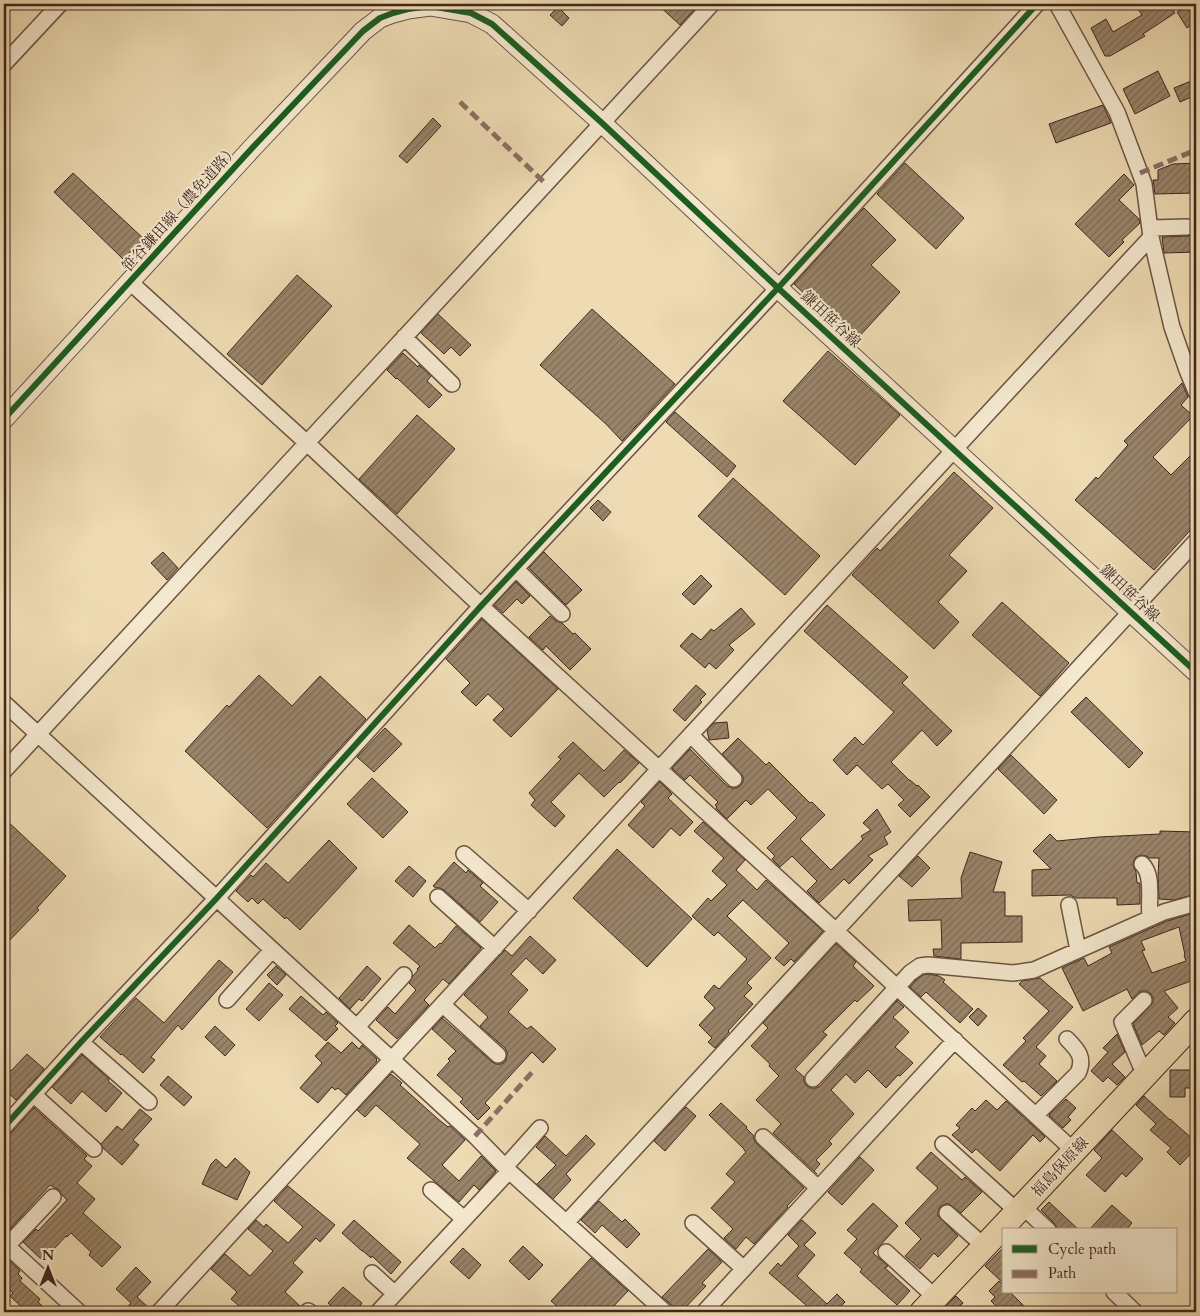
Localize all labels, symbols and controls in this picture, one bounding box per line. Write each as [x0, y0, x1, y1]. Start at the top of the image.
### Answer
street label: 笹谷鎌田線（農免道路） [117, 140, 243, 276]
street label: 鎌田笹谷線 [797, 286, 865, 352]
street label: 鎌田笹谷線 [1096, 560, 1164, 626]
street label: 福島保原線 [1027, 1133, 1093, 1201]
legend [1002, 1228, 1178, 1294]
text: Cycle path [1048, 1239, 1117, 1259]
north arrow [22, 1244, 72, 1294]
text: N [42, 1246, 54, 1265]
text: Path [1048, 1263, 1077, 1283]

